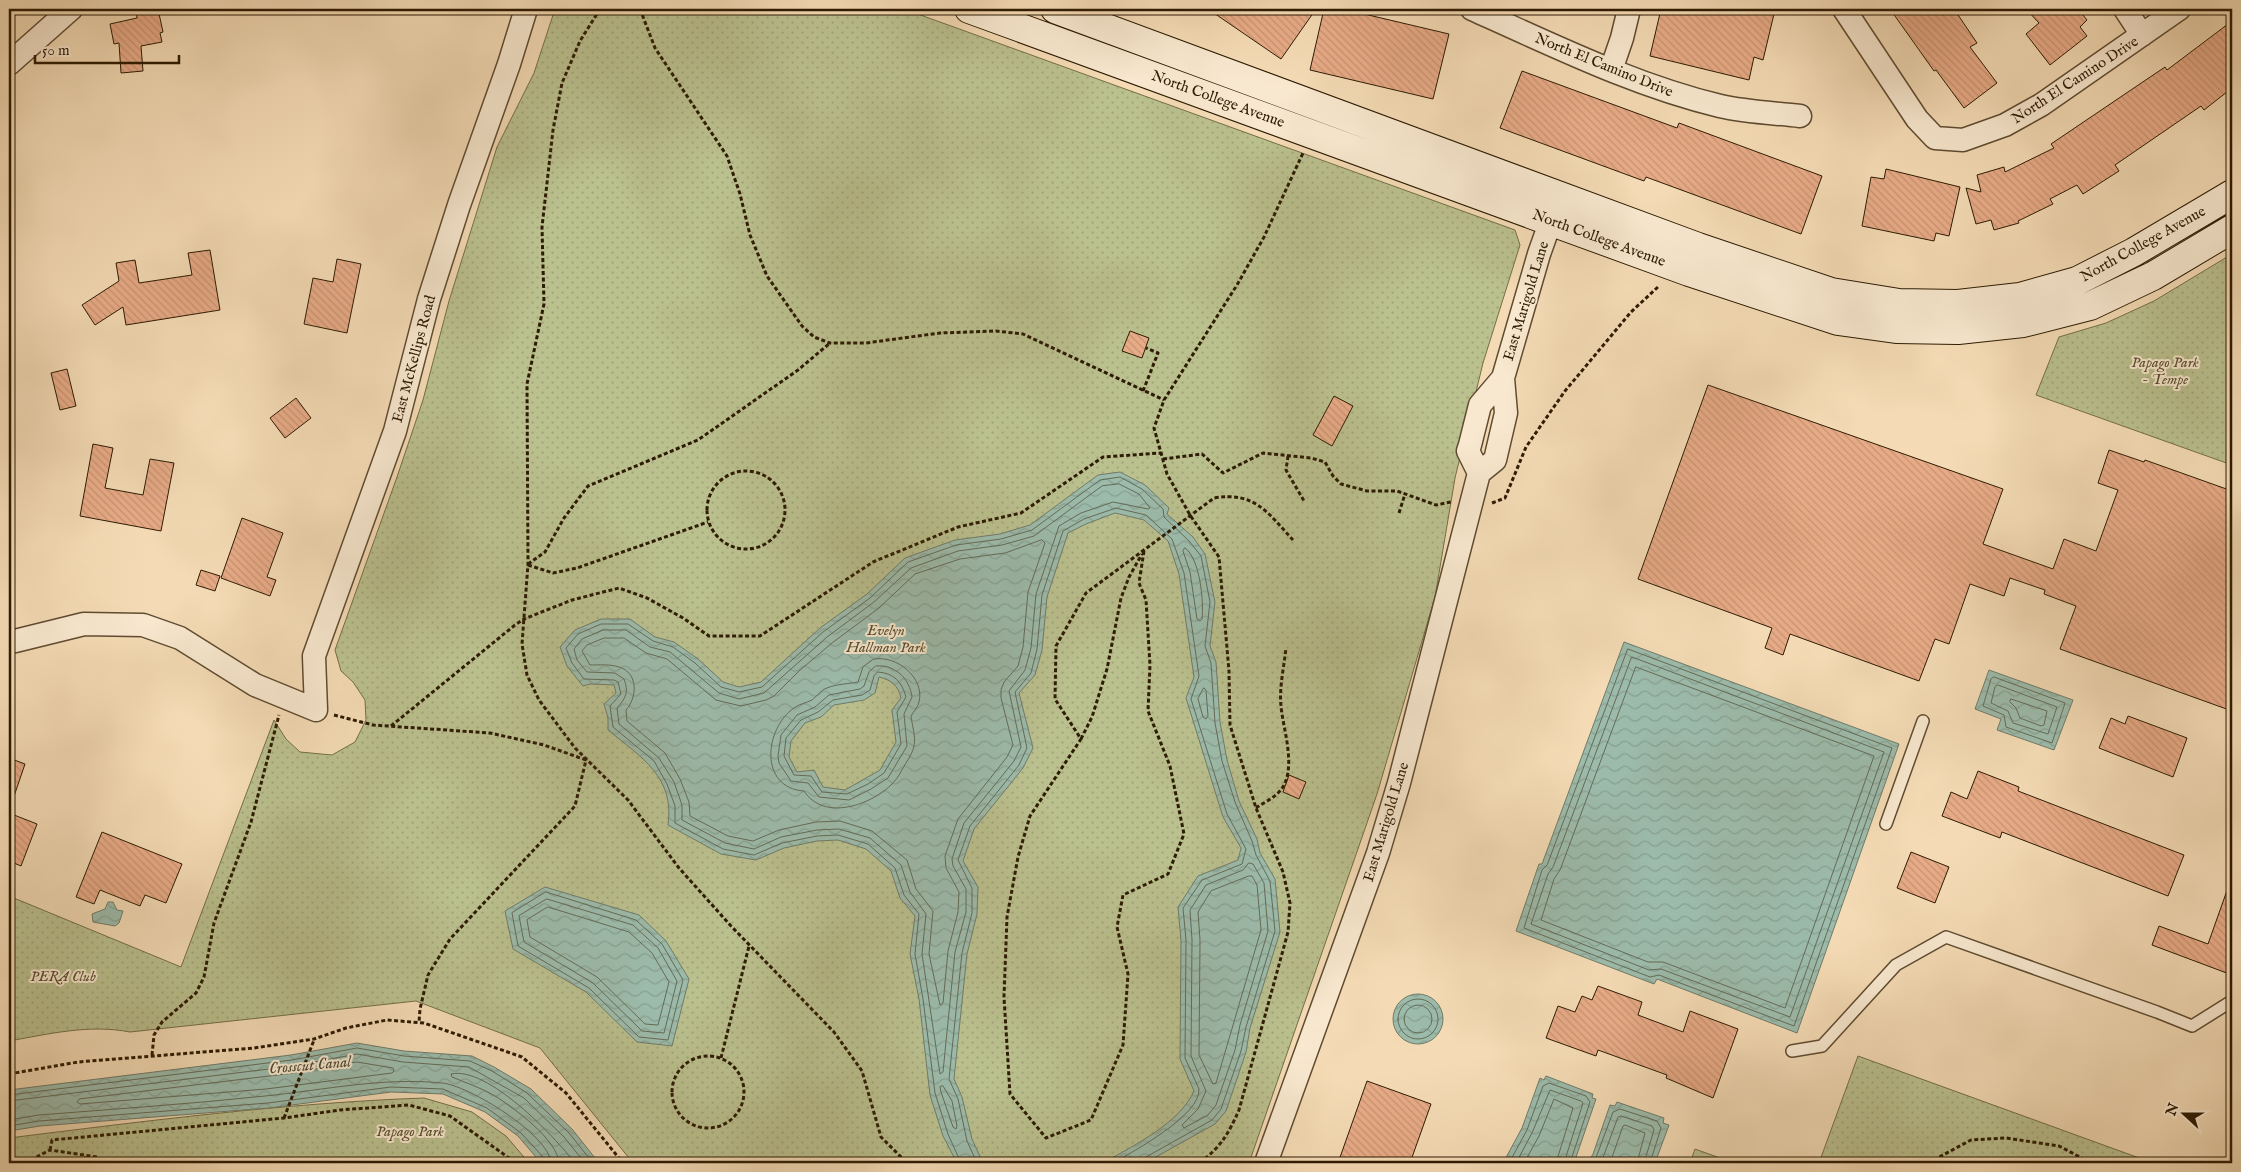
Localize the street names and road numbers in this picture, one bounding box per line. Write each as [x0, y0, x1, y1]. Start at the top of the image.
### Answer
street label: North El Camino Drive [1532, 29, 1676, 101]
street label: North El Camino Drive [2008, 32, 2142, 128]
street label: North College Avenue [1149, 66, 1287, 132]
street label: North College Avenue [2077, 202, 2209, 286]
street label: North College Avenue [1530, 205, 1668, 271]
street label: East Marigold Lane [1499, 239, 1553, 363]
street label: East McKellips Road [388, 292, 440, 425]
street label: East Marigold Lane [1359, 760, 1413, 884]

